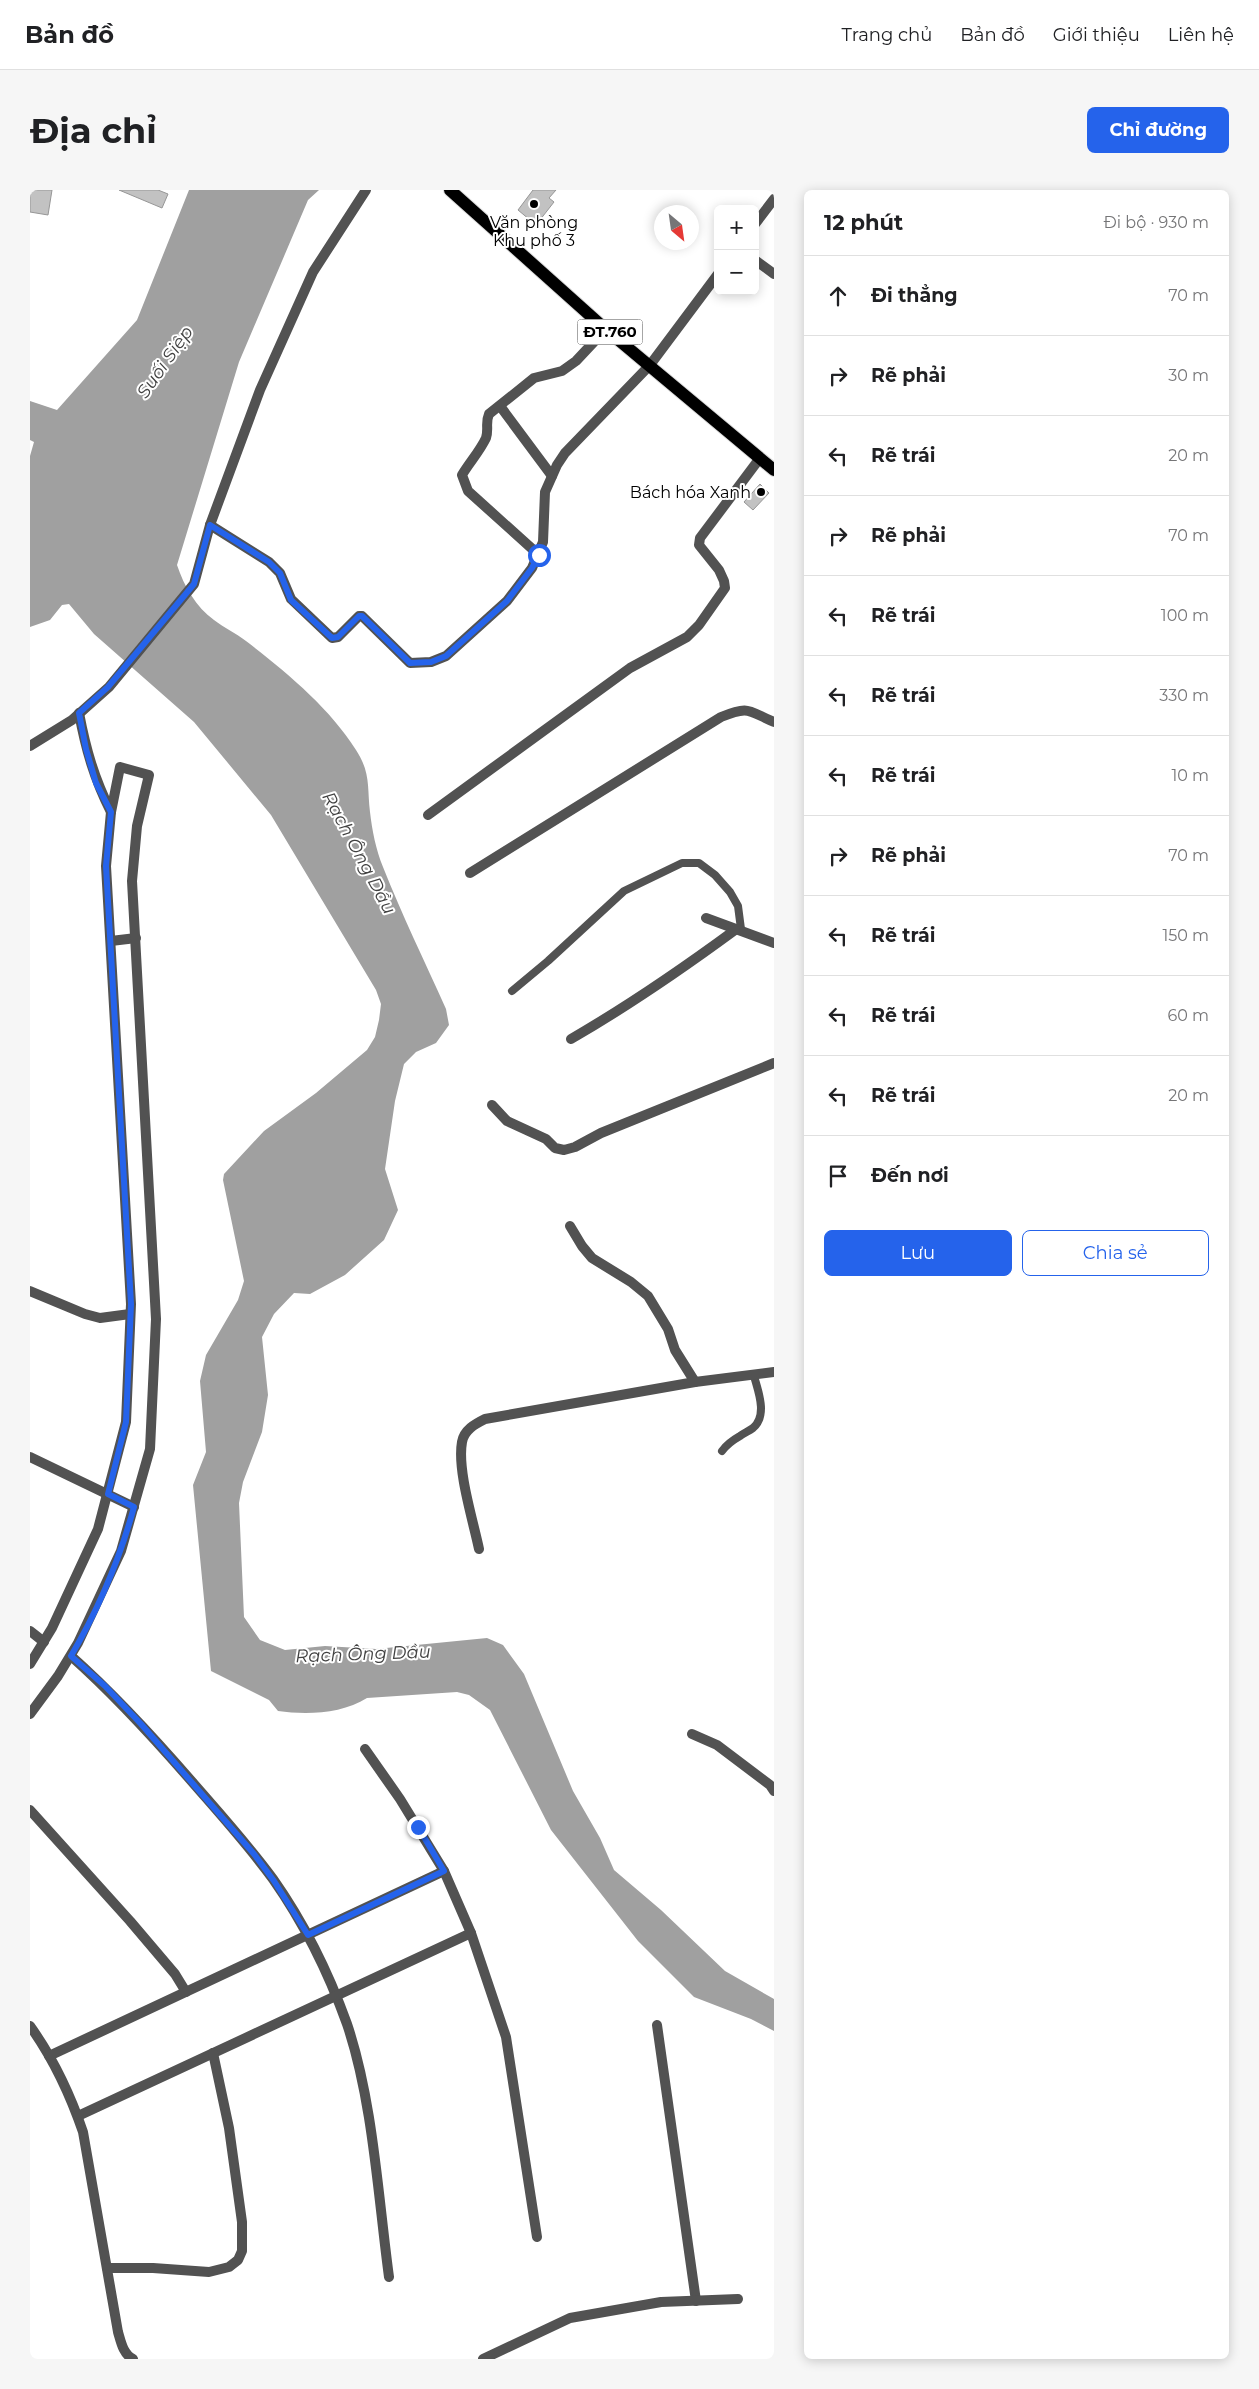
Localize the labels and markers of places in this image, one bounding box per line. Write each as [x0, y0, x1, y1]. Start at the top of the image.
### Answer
marker: Văn phòng Khu phố 3 [528, 198, 540, 210]
place label: Văn phòng Khu phố 3 [490, 213, 578, 250]
place label: Bách hóa Xanh [630, 483, 751, 502]
marker: Bách hóa Xanh [755, 486, 767, 498]

